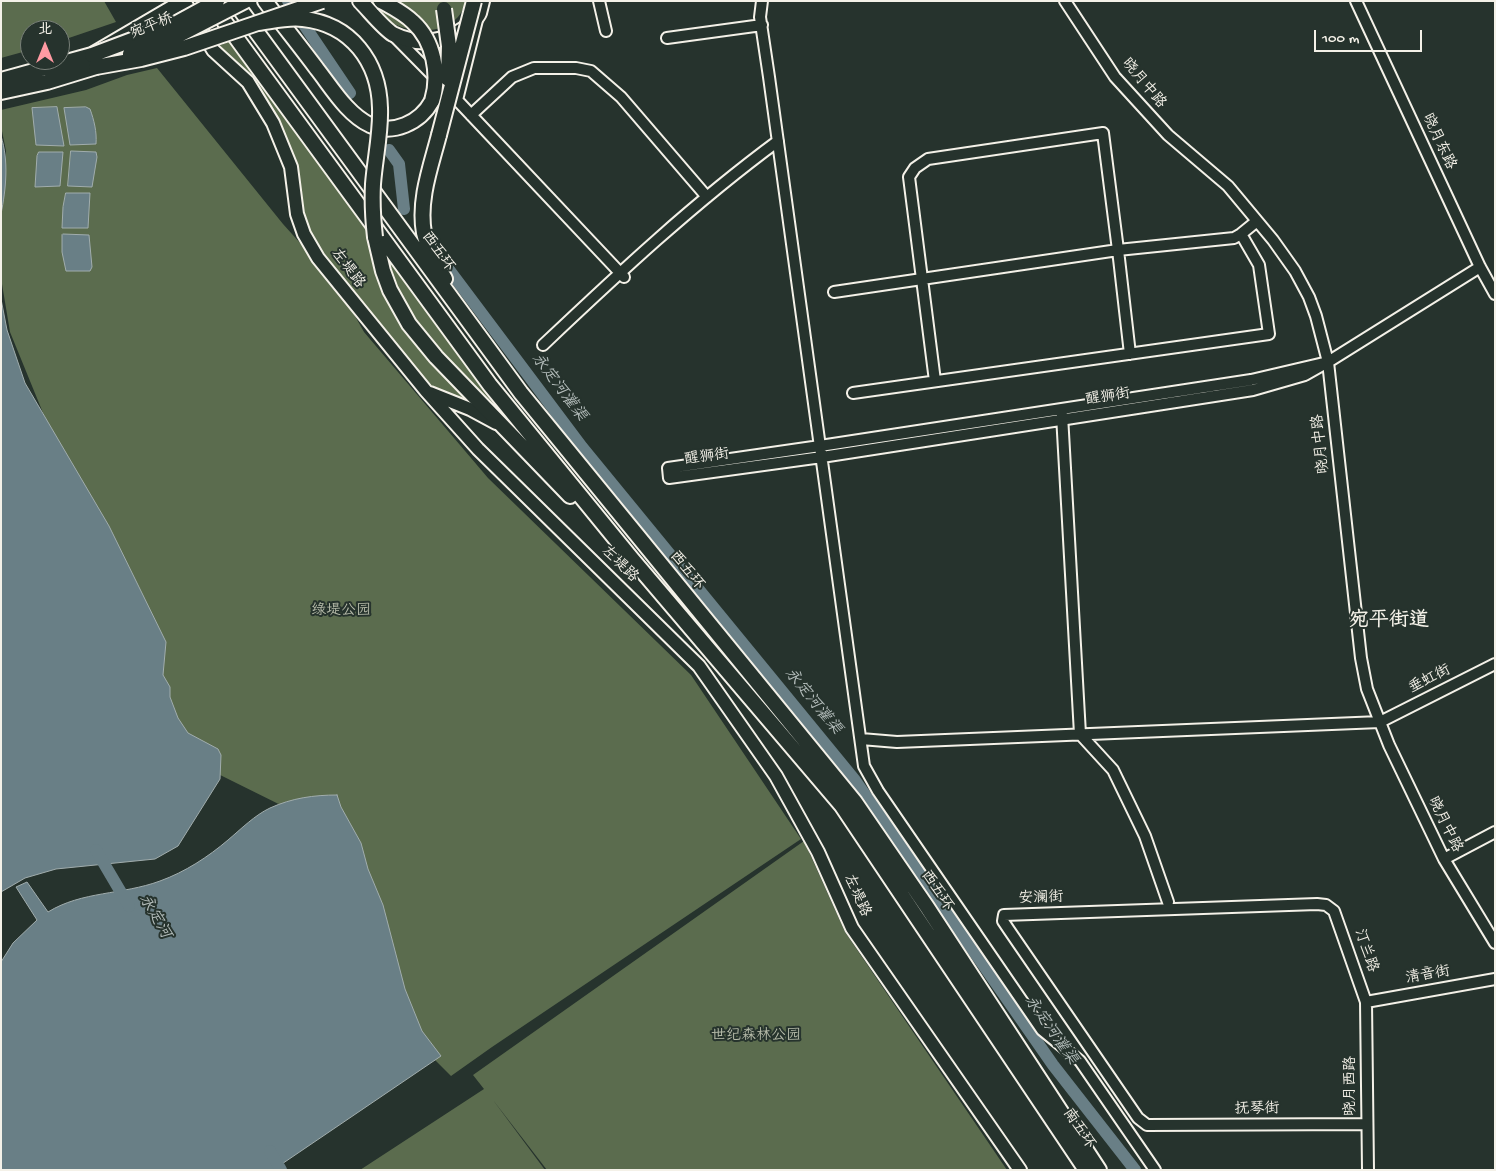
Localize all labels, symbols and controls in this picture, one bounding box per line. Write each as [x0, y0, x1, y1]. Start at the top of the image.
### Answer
street label: 宛平桥 [128, 10, 176, 44]
north arrow [20, 20, 70, 70]
scale bar [1316, 20, 1424, 52]
text: 北 [38, 22, 52, 39]
text: 100 m [1322, 30, 1359, 48]
street label: 晓月中路 [1117, 55, 1169, 113]
street label: 晓月东路 [1417, 111, 1459, 173]
street label: 西五环 [416, 229, 458, 275]
street label: 左堤路 [326, 246, 368, 292]
water label: 永定河灌渠 [526, 350, 590, 426]
street label: 醒狮街 [1084, 386, 1132, 410]
street label: 晓月中路 [1310, 413, 1334, 475]
street label: 醒狮街 [683, 446, 731, 470]
street label: 左堤路 [597, 543, 641, 587]
street label: 西五环 [665, 548, 707, 594]
park label: 绿堤公园 [311, 603, 371, 621]
district label: 宛平街道 [1349, 610, 1429, 634]
street label: 垂虹街 [1406, 662, 1454, 698]
water label: 永定河灌渠 [779, 665, 845, 739]
street label: 晓月中路 [1423, 794, 1465, 856]
street label: 西五环 [916, 867, 956, 915]
street label: 左堤路 [838, 872, 874, 920]
street label: 安澜街 [1018, 889, 1064, 909]
water label: 永定河 [134, 891, 174, 943]
street label: 汀兰路 [1349, 927, 1381, 975]
street label: 清音街 [1404, 963, 1452, 989]
water label: 永定河灌渠 [1019, 993, 1081, 1069]
park label: 世纪森林公园 [711, 1028, 801, 1046]
street label: 晓月西路 [1343, 1056, 1361, 1116]
street label: 抚琴街 [1234, 1101, 1280, 1119]
street label: 南五环 [1058, 1105, 1098, 1153]

